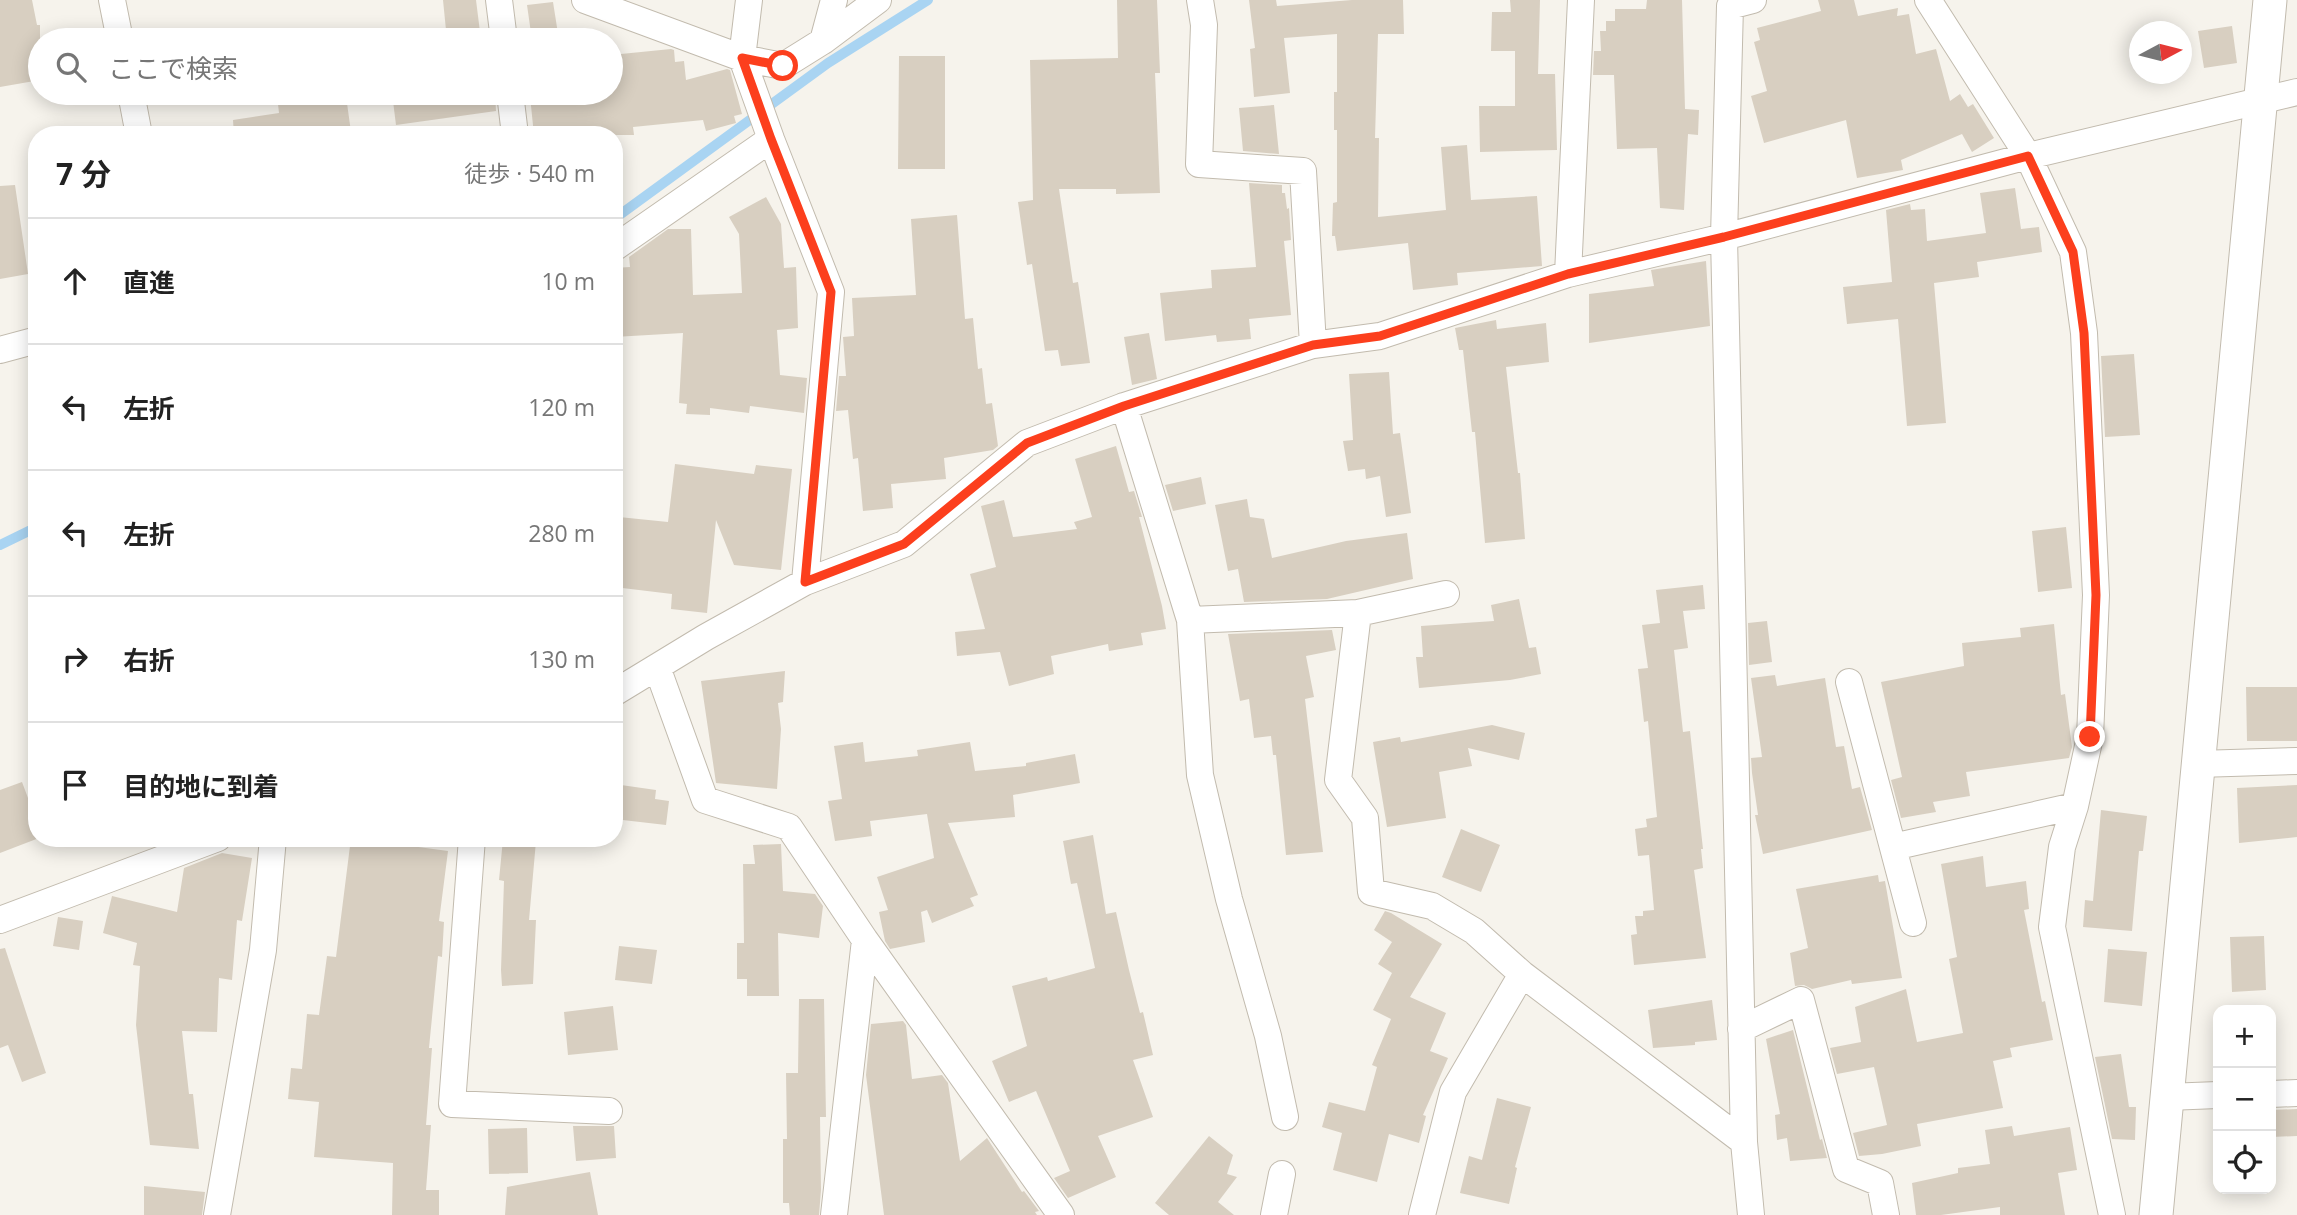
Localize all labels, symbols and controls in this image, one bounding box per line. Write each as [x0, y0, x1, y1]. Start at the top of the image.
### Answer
north arrow [2129, 21, 2192, 84]
search box [28, 28, 623, 105]
icon: search [52, 48, 90, 86]
text: ここで検索 [108, 50, 238, 86]
route start [767, 50, 798, 81]
text: 7 分 [56, 153, 111, 194]
text: 徒歩 · 540 m [464, 157, 595, 189]
icon: ahead [56, 262, 94, 300]
text: 直進 [123, 264, 175, 300]
text: 10 m [541, 265, 595, 297]
icon: left [56, 388, 94, 426]
text: 左折 [123, 390, 175, 426]
text: 120 m [528, 391, 595, 423]
icon: left [56, 514, 94, 552]
text: 左折 [123, 516, 175, 552]
text: 280 m [528, 517, 595, 549]
icon: right [56, 640, 94, 678]
text: 右折 [123, 642, 175, 678]
text: 130 m [528, 643, 595, 675]
route end [2074, 721, 2105, 752]
icon: arrive [56, 766, 94, 804]
text: 目的地に到着 [123, 768, 279, 804]
map controls [2213, 1005, 2276, 1194]
button: + [2213, 1005, 2276, 1068]
button: − [2213, 1068, 2276, 1131]
button: locate [2213, 1131, 2276, 1194]

